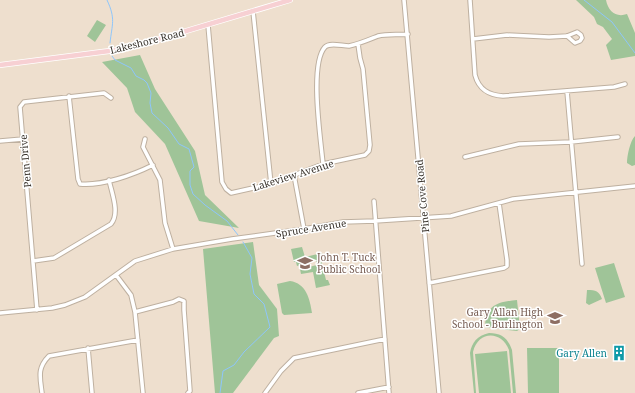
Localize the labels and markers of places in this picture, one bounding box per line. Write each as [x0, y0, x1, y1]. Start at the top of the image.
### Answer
place label: John T. Tuck Public School [316, 250, 381, 276]
school or university icon: John T. Tuck Public School [296, 254, 314, 272]
place label: Gary Allan High School - Burlington [452, 305, 544, 331]
school or university icon: Gary Allan High School - Burlington [546, 309, 564, 327]
building icon: Gary Allen [610, 344, 628, 362]
place label: Gary Allen [556, 346, 608, 360]

